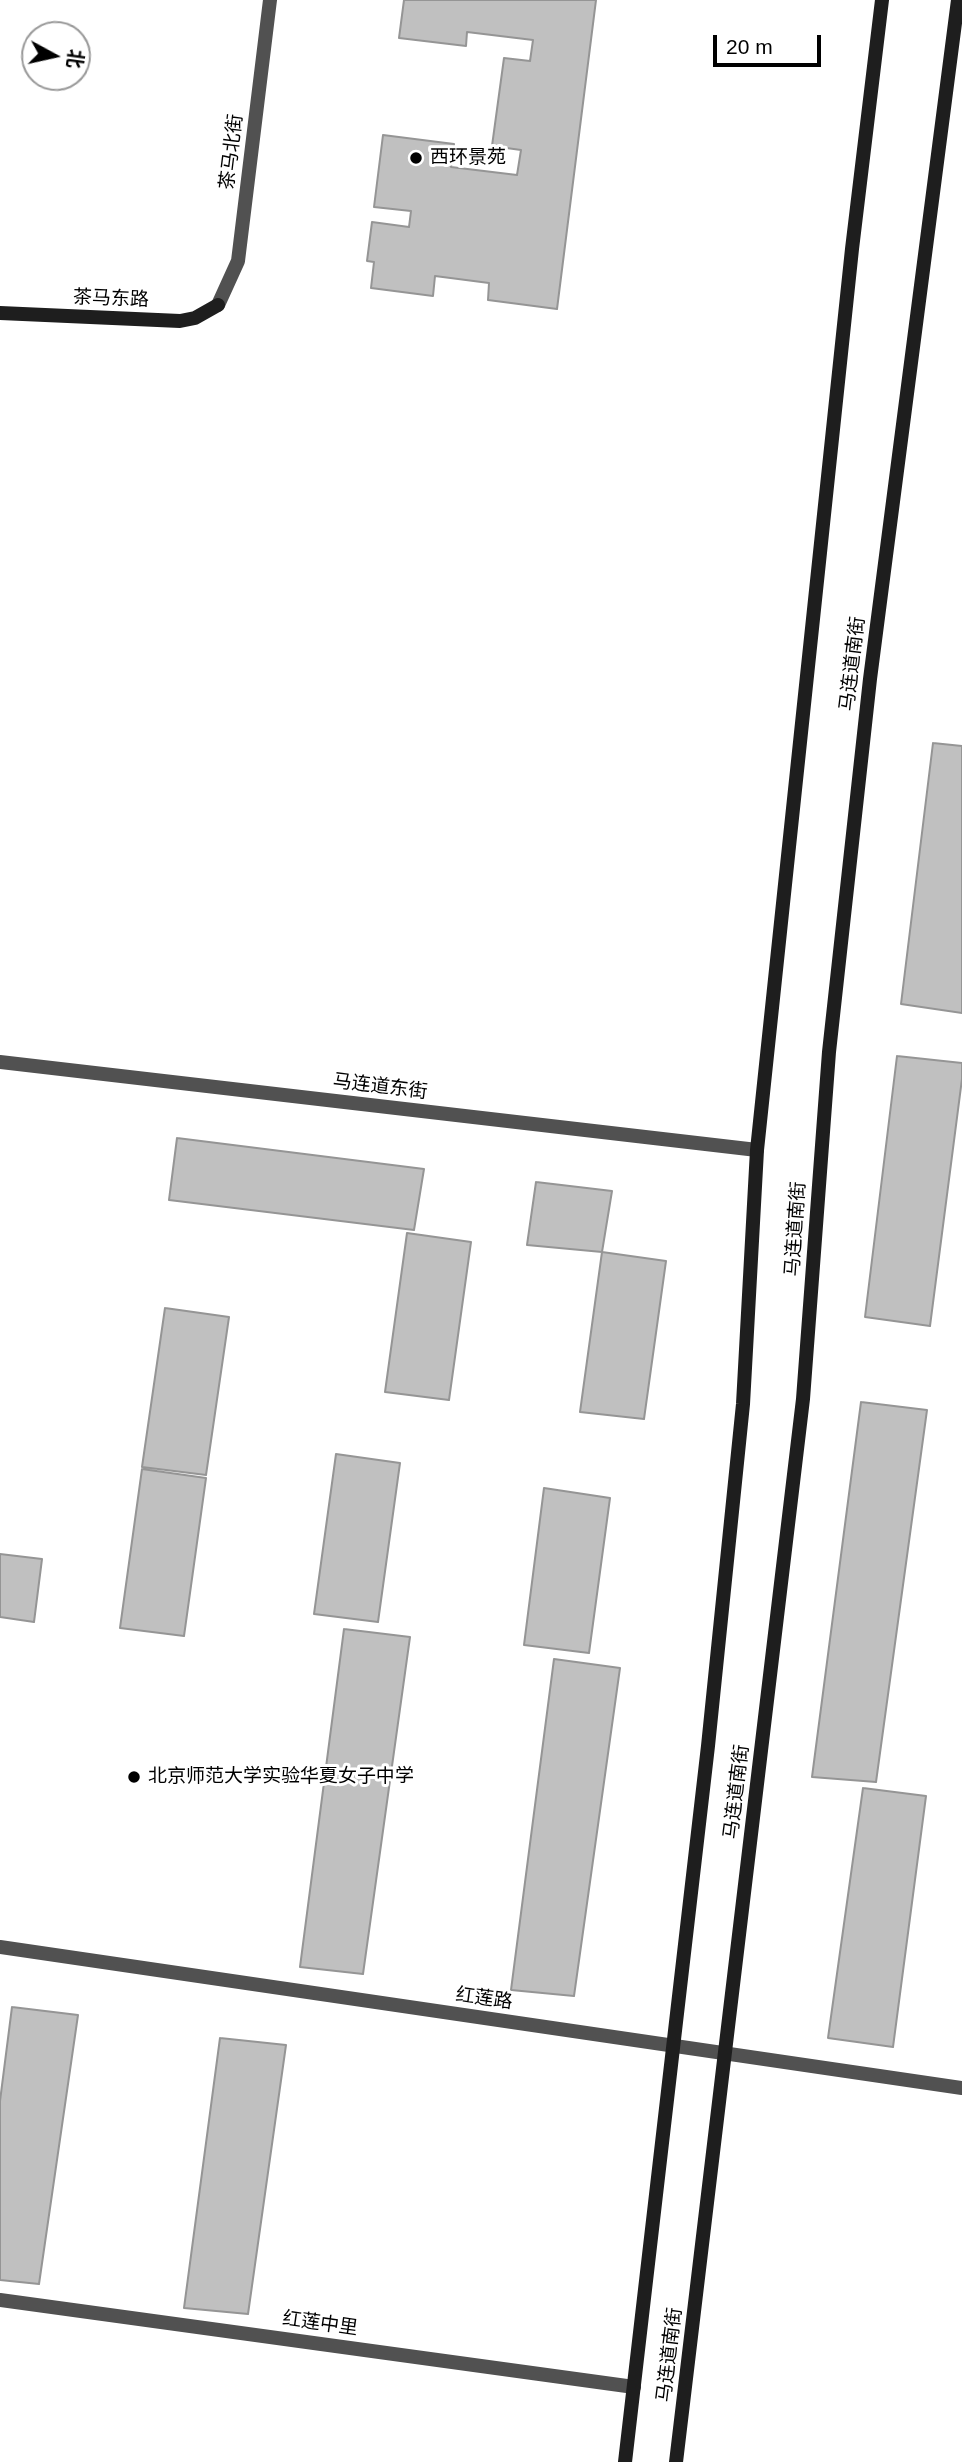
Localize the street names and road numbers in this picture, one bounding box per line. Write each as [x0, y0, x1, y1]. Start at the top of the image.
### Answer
street label: 茶马北街 [216, 113, 248, 191]
street label: 茶马东路 [73, 286, 149, 312]
street label: 马连道南街 [836, 615, 870, 713]
street label: 马连道东街 [331, 1070, 429, 1104]
street label: 马连道南街 [781, 1181, 811, 1277]
street label: 马连道南街 [720, 1743, 754, 1841]
street label: 红莲路 [454, 1984, 514, 2014]
street label: 马连道南街 [653, 2306, 687, 2404]
street label: 红莲中里 [281, 2307, 359, 2341]

